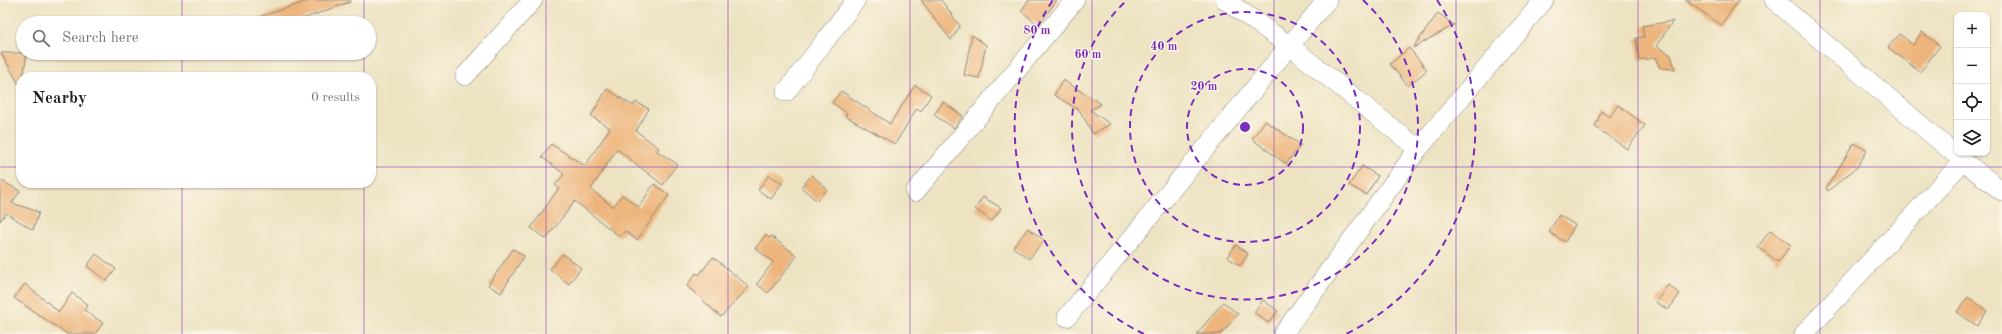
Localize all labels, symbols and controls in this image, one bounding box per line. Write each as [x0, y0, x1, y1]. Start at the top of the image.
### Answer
map controls [1954, 12, 1990, 156]
button: + [1954, 12, 1990, 48]
search box [16, 16, 376, 60]
text: 80 m [1024, 25, 1051, 37]
icon: search [30, 27, 52, 49]
text: Search here [62, 31, 139, 46]
text: 40 m [1151, 41, 1178, 53]
button: − [1954, 48, 1990, 84]
text: 60 m [1075, 49, 1102, 61]
text: 20 m [1191, 81, 1218, 93]
button: locate [1954, 84, 1990, 120]
text: Nearby [32, 90, 87, 107]
text: 0 results [311, 91, 360, 104]
centre of rings [1238, 120, 1252, 134]
button: layers [1954, 120, 1990, 156]

